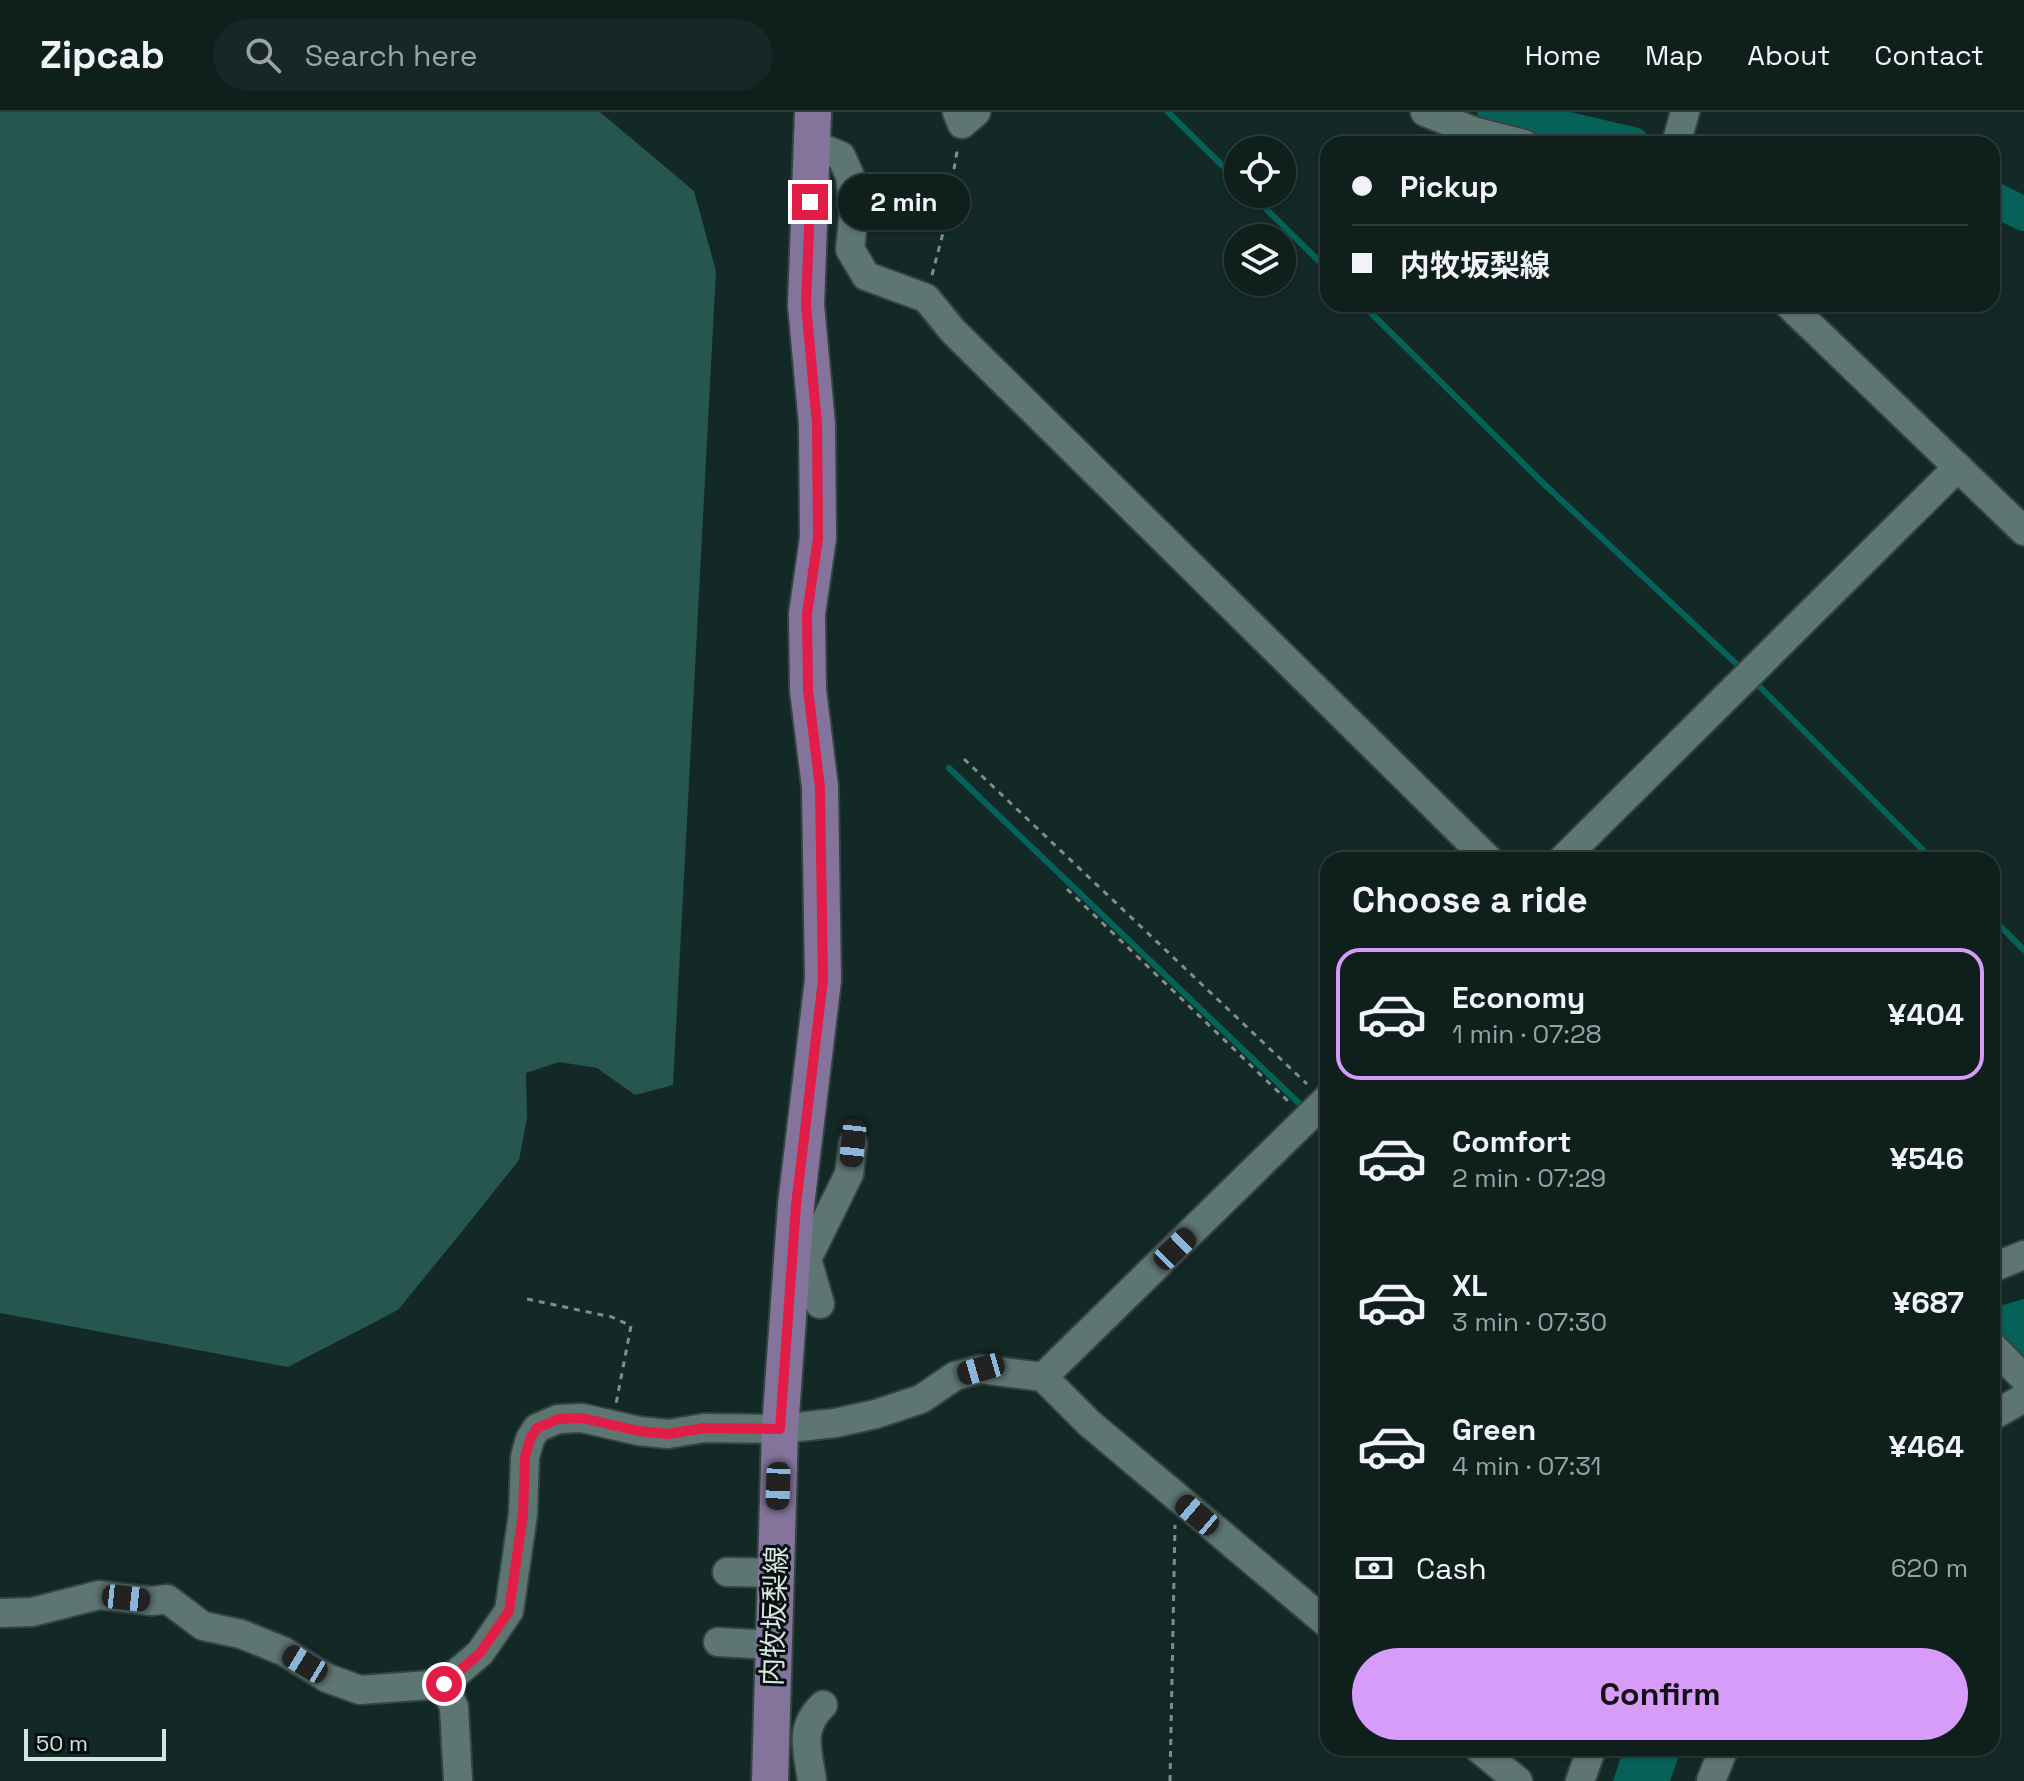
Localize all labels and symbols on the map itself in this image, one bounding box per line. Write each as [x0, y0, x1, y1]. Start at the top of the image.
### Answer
callout: 2 min [838, 174, 970, 230]
route end [792, 184, 828, 220]
car [839, 1118, 867, 1168]
car [1149, 1224, 1201, 1274]
car [955, 1351, 1007, 1387]
car [765, 1462, 791, 1510]
car [1171, 1490, 1223, 1540]
street label: 内牧坂梨線 [754, 1545, 794, 1687]
car [101, 1584, 151, 1612]
car [278, 1641, 332, 1687]
route start [426, 1666, 462, 1702]
scale bar [24, 1725, 166, 1761]

